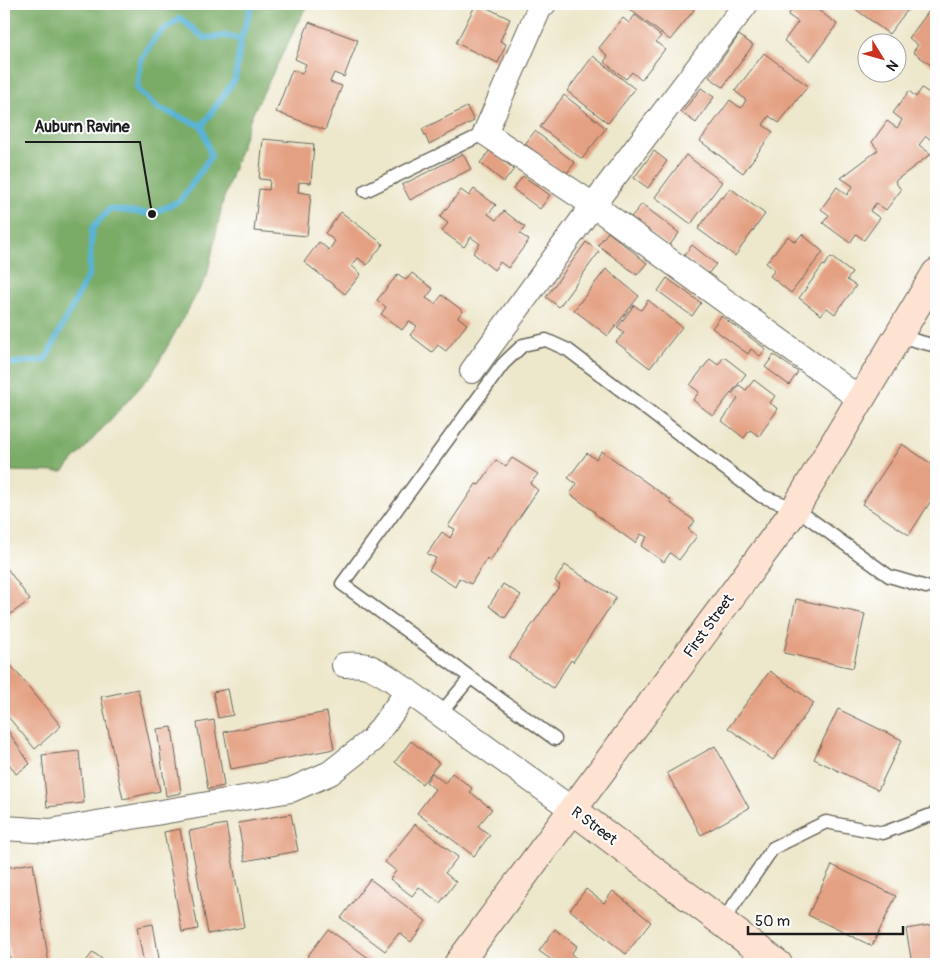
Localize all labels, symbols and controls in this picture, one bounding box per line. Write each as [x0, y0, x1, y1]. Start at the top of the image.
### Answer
north arrow [858, 32, 908, 82]
text: N [882, 57, 902, 74]
callout: Auburn Ravine [25, 111, 140, 142]
text: Auburn Ravine [34, 117, 131, 137]
street label: First Street [680, 590, 739, 661]
street label: R Street [567, 803, 621, 850]
scale bar [748, 903, 902, 935]
text: 50 m [755, 912, 790, 931]

